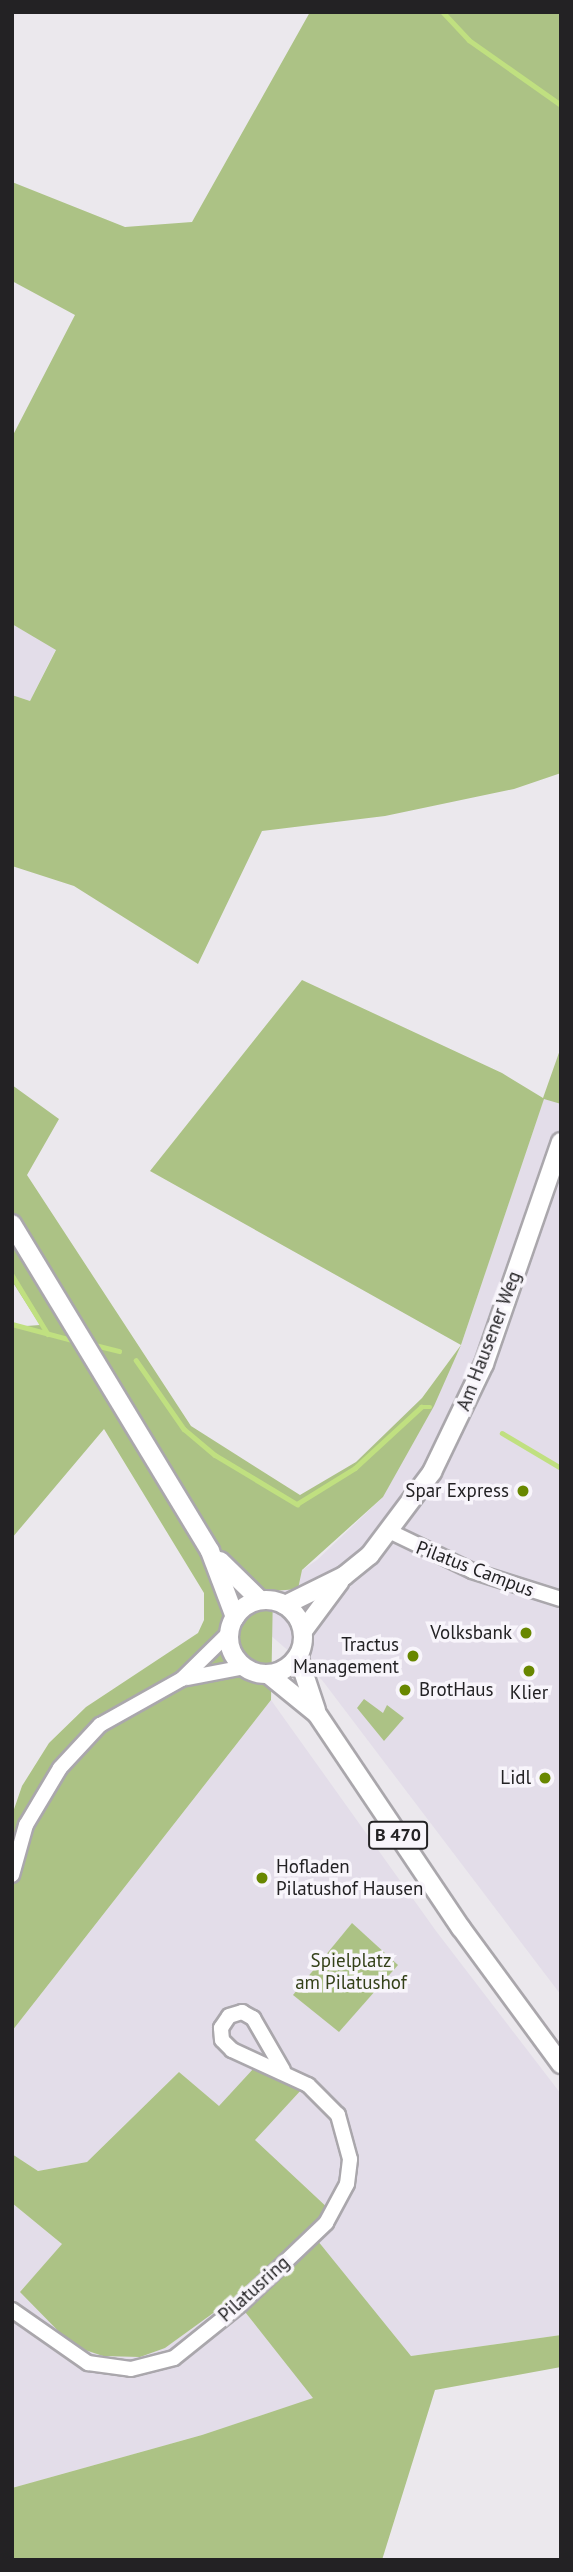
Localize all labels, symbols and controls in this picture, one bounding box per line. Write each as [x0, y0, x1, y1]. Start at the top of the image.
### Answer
street label: Am Hausener Weg [452, 1268, 526, 1414]
place label: Spar Express [405, 1480, 509, 1502]
marker: Spar Express [515, 1483, 531, 1499]
street label: Pilatus Campus [413, 1536, 537, 1602]
place label: Volksbank [430, 1622, 512, 1644]
marker: Volksbank [518, 1625, 534, 1641]
place label: Tractus Management [293, 1634, 399, 1678]
marker: Tractus Management [405, 1648, 421, 1664]
marker: Klier [521, 1663, 537, 1679]
place label: BrotHaus [419, 1679, 494, 1701]
marker: BrotHaus [397, 1682, 413, 1698]
place label: Klier [510, 1682, 548, 1704]
place label: Lidl [500, 1767, 531, 1789]
marker: Lidl [537, 1770, 553, 1786]
road number: B 470 [366, 1821, 430, 1850]
place label: Hofladen Pilatushof Hausen [276, 1856, 423, 1900]
marker: Hofladen Pilatushof Hausen [254, 1870, 270, 1886]
park label: Spielplatz am Pilatushof [295, 1950, 407, 1994]
street label: Pilatusring [214, 2251, 294, 2327]

